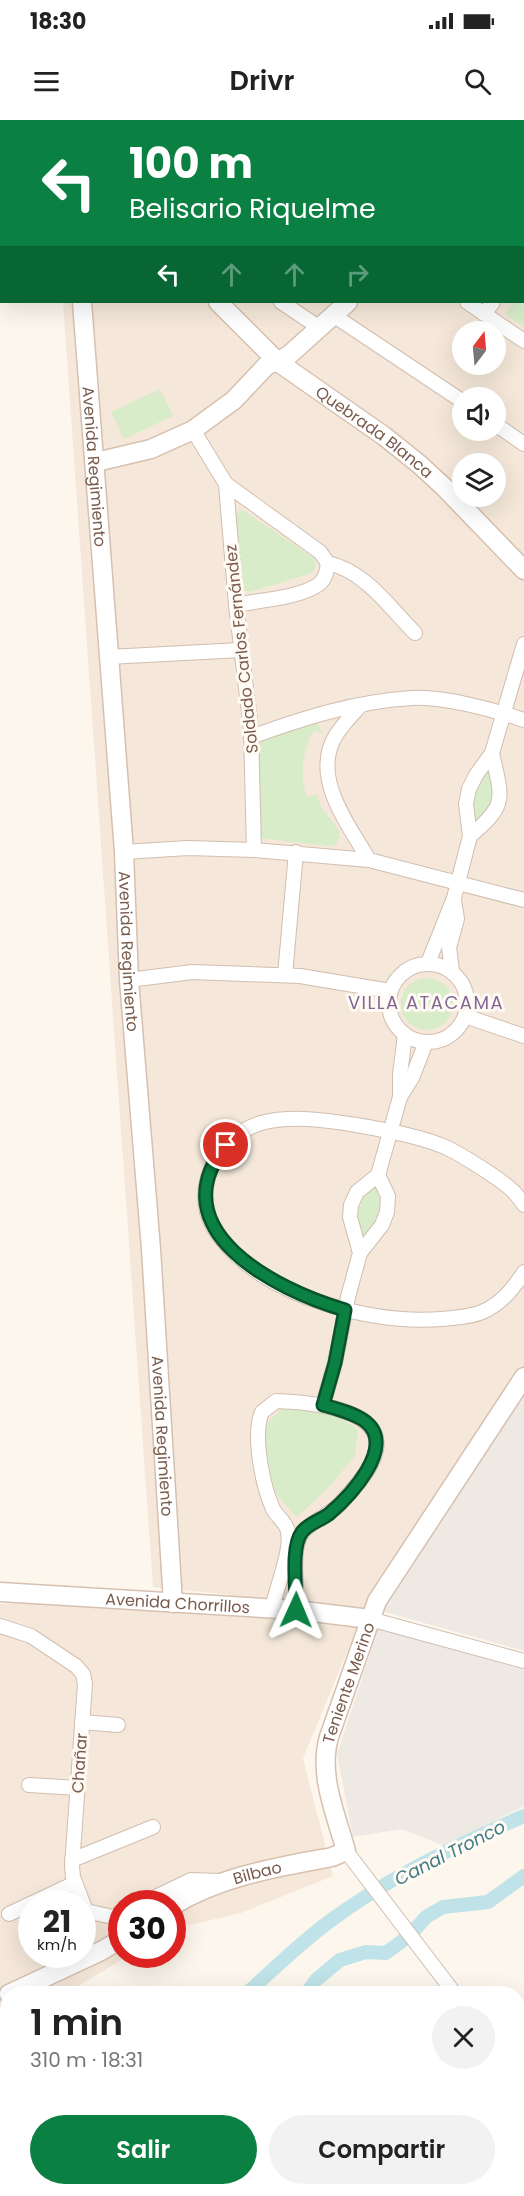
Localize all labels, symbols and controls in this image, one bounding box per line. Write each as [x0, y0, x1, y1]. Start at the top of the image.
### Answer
text: 18:30 [30, 6, 86, 37]
text: Drivr [230, 62, 294, 99]
icon: menu [30, 65, 63, 98]
icon: search [461, 65, 494, 98]
text: 100 m [129, 134, 253, 193]
icon: left [30, 144, 108, 222]
text: Belisario Riquelme [129, 190, 376, 227]
icon: left [152, 258, 185, 291]
icon: ahead [215, 258, 248, 291]
icon: ahead [278, 258, 311, 291]
icon: right [341, 258, 374, 291]
north arrow [452, 321, 506, 375]
map controls [452, 321, 506, 507]
street label: Quebrada Blanca [311, 381, 438, 484]
street label: Avenida Regimiento [76, 385, 112, 548]
button: sound [452, 387, 506, 441]
button: layers [452, 453, 506, 507]
street label: Soldado Carlos Fernández [219, 543, 264, 754]
street label: Avenida Regimiento [113, 870, 144, 1033]
district label: VILLA ATACAMA [348, 990, 504, 1015]
pin [200, 1119, 251, 1170]
icon: arrive [209, 1128, 242, 1161]
street label: Avenida Regimiento [146, 1355, 179, 1517]
position arrow [264, 1578, 328, 1642]
street label: Avenida Chorrillos [105, 1587, 251, 1619]
street label: Teniente Merino [317, 1619, 381, 1746]
street label: Chañar [66, 1732, 93, 1794]
water label: Canal Tronco [390, 1814, 510, 1891]
street label: Bilbao [230, 1856, 284, 1890]
speed limit sign: 30 [108, 1890, 186, 1968]
text: 21 [43, 1900, 71, 1943]
text: km/h [37, 1934, 77, 1955]
text: 1 min [30, 1997, 123, 2048]
button: close [432, 2006, 495, 2069]
text: 310 m · 18:31 [30, 2046, 143, 2074]
button: Salir [30, 2115, 257, 2184]
button: Compartir [269, 2115, 495, 2184]

